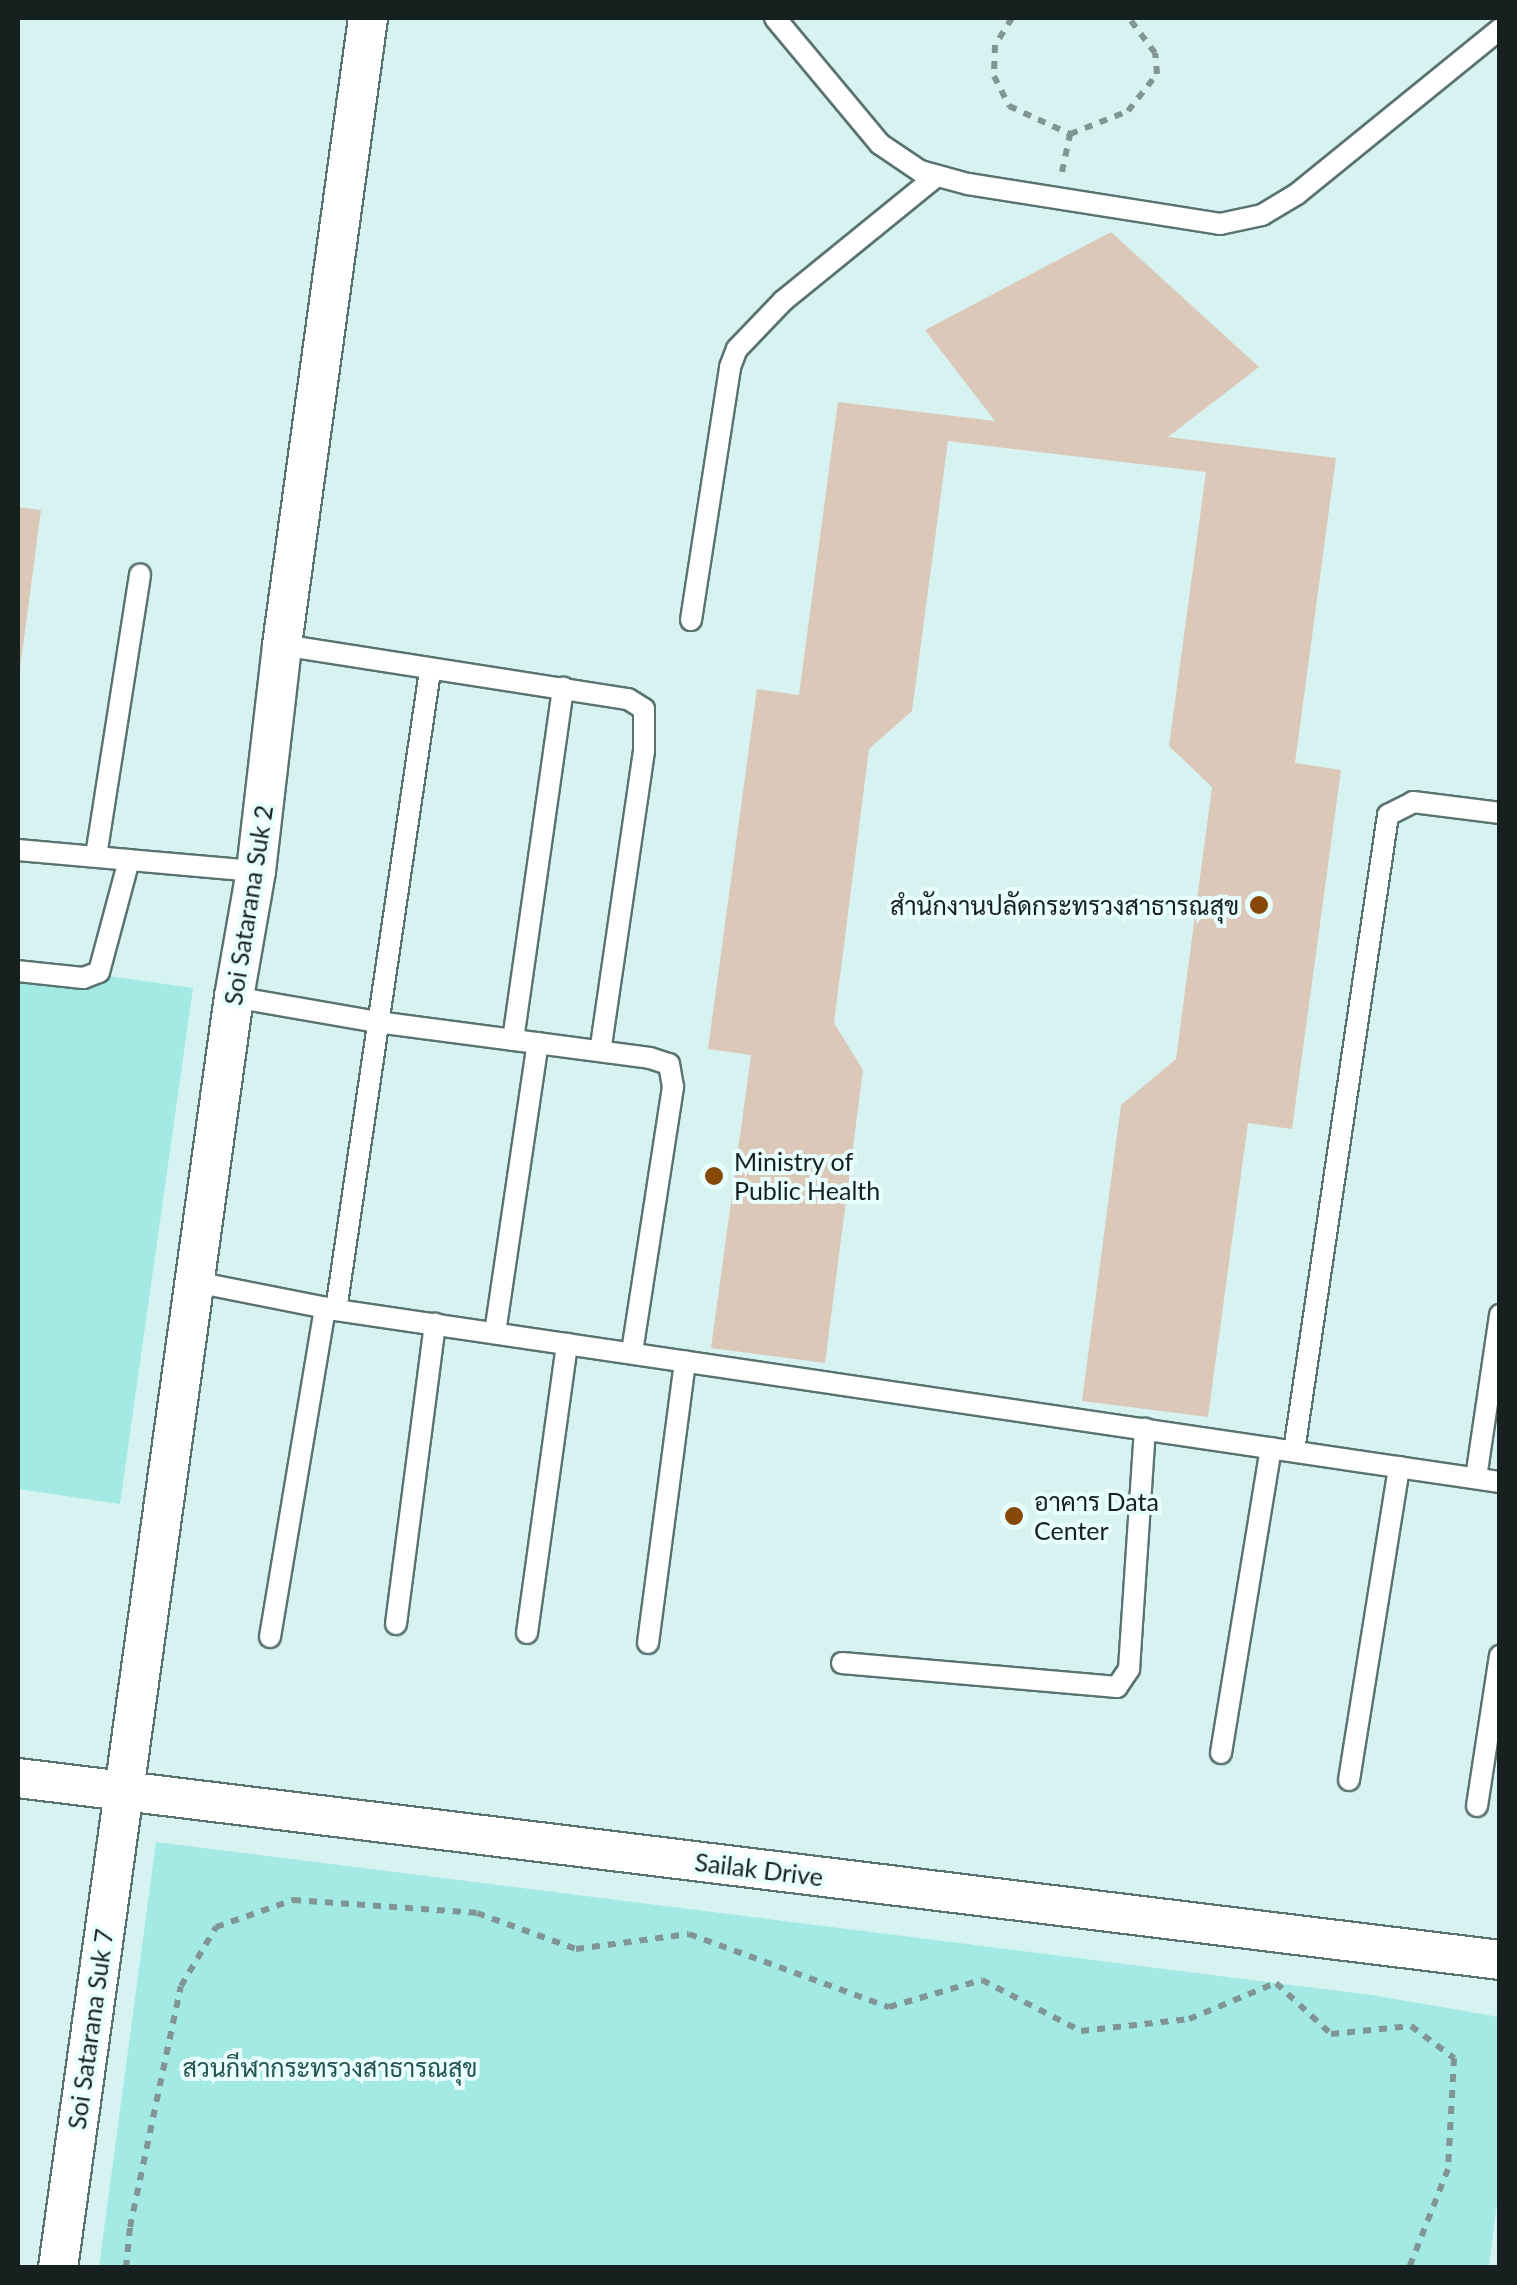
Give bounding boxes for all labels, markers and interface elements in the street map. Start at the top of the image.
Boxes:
street label: Soi Satarana Suk 2 [217,803,279,1007]
place label: สำนักงานปลัดกระทรวงสาธารณสุข [890,890,1239,920]
marker: สำนักงานปลัดกระทรวงสาธารณสุข [1248,894,1270,916]
place label: Ministry of Public Health [734,1147,880,1206]
marker: Ministry of Public Health [703,1165,725,1187]
place label: อาคาร Data Center [1034,1487,1159,1546]
marker: อาคาร Data Center [1003,1505,1025,1527]
street label: Sailak Drive [693,1846,825,1892]
street label: Soi Satarana Suk 7 [61,1927,119,2131]
park label: สวนกีฬากระทรวงสาธารณสุข [183,2052,477,2082]

